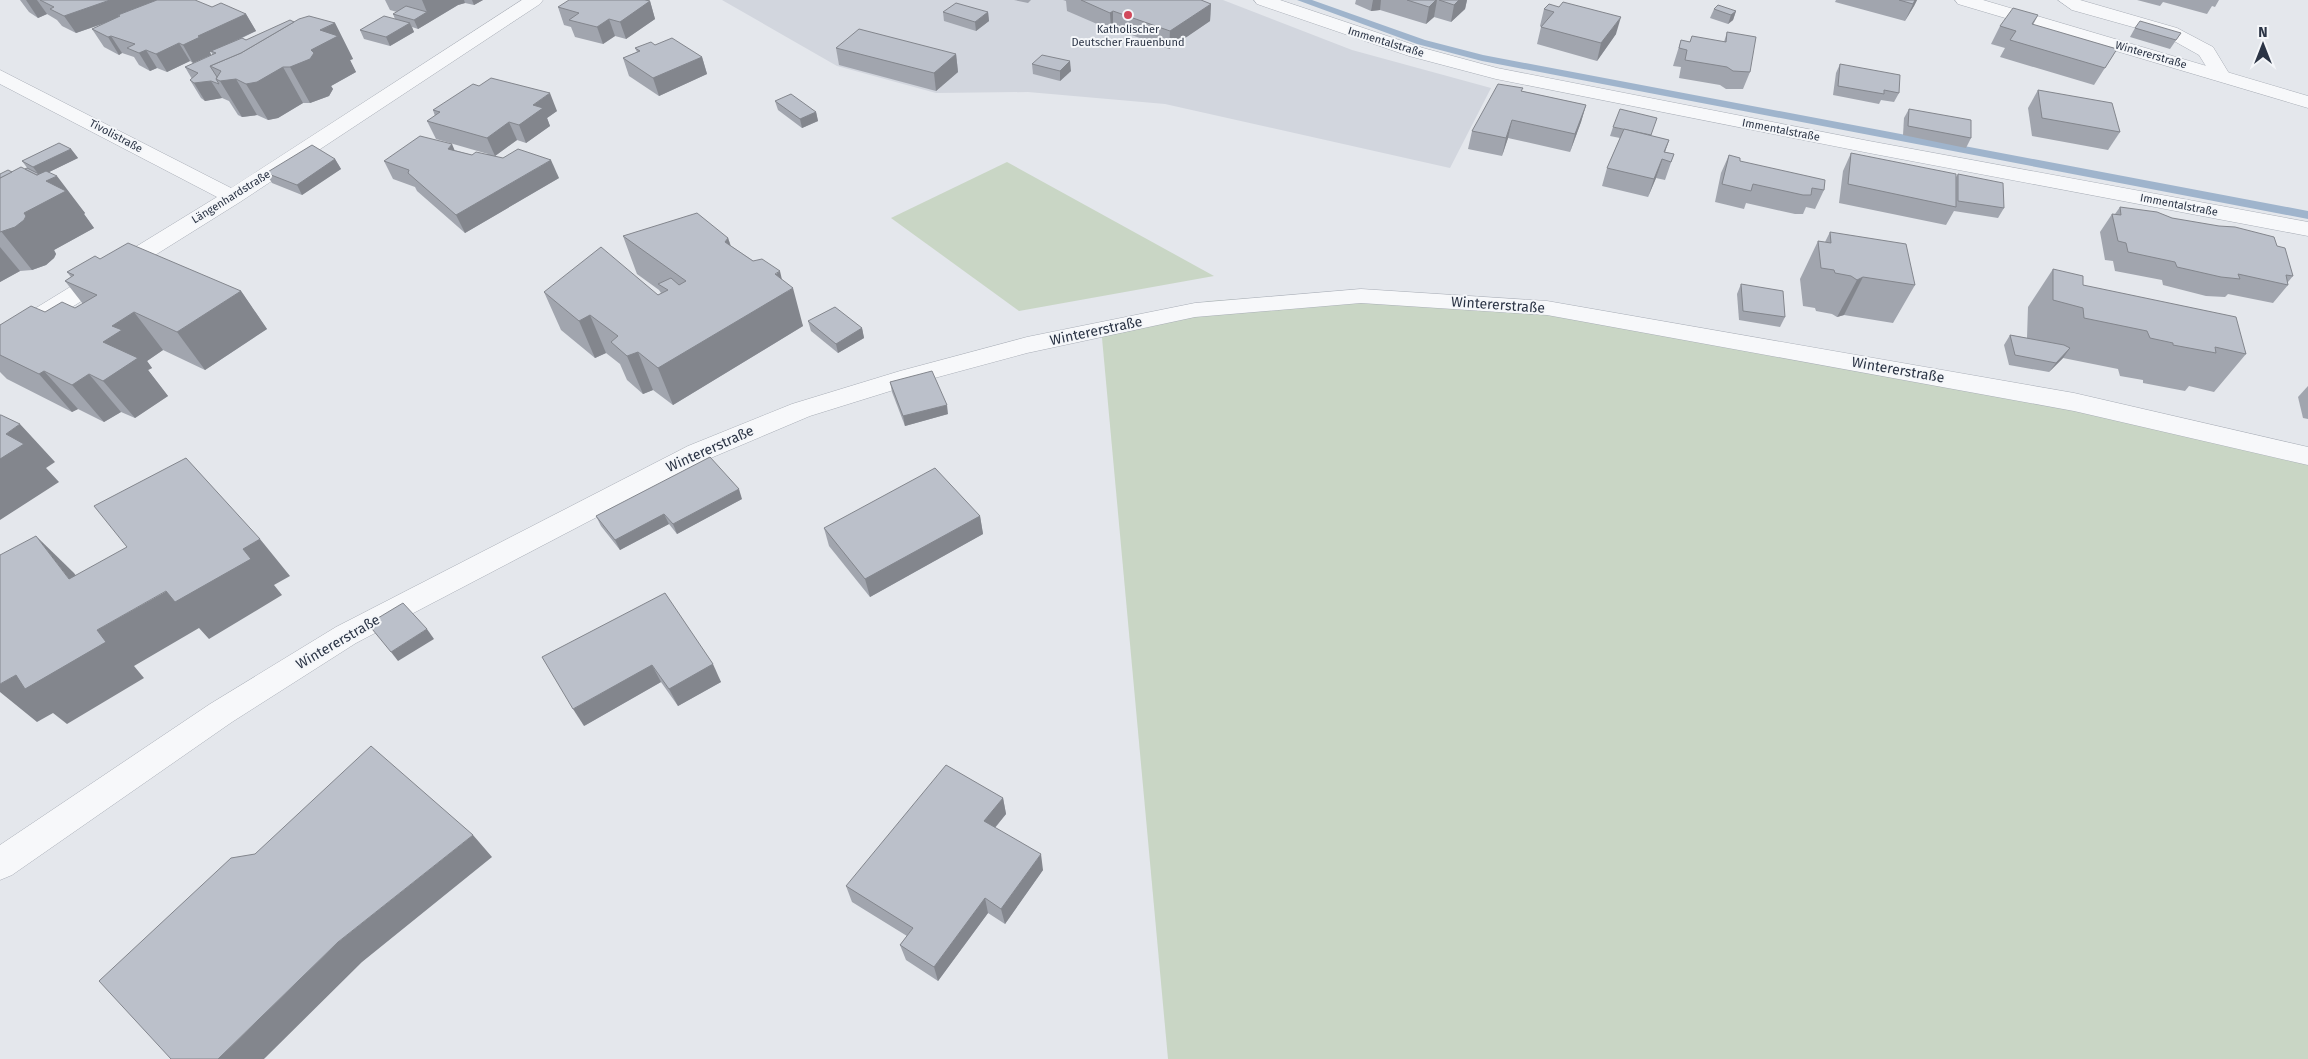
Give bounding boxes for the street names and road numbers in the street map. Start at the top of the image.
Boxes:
street label: Immentalstraße [1346,24,1426,60]
street label: Wintererstraße [2114,39,2188,71]
street label: Immentalstraße [1741,116,1821,144]
street label: Tivolistraße [87,117,145,155]
street label: Längenhardstraße [189,168,273,226]
street label: Immentalstraße [2139,191,2219,219]
street label: Wintererstraße [1450,293,1546,317]
street label: Wintererstraße [1048,313,1144,349]
street label: Wintererstraße [1850,353,1946,387]
street label: Wintererstraße [664,422,756,476]
street label: Wintererstraße [293,611,383,673]

